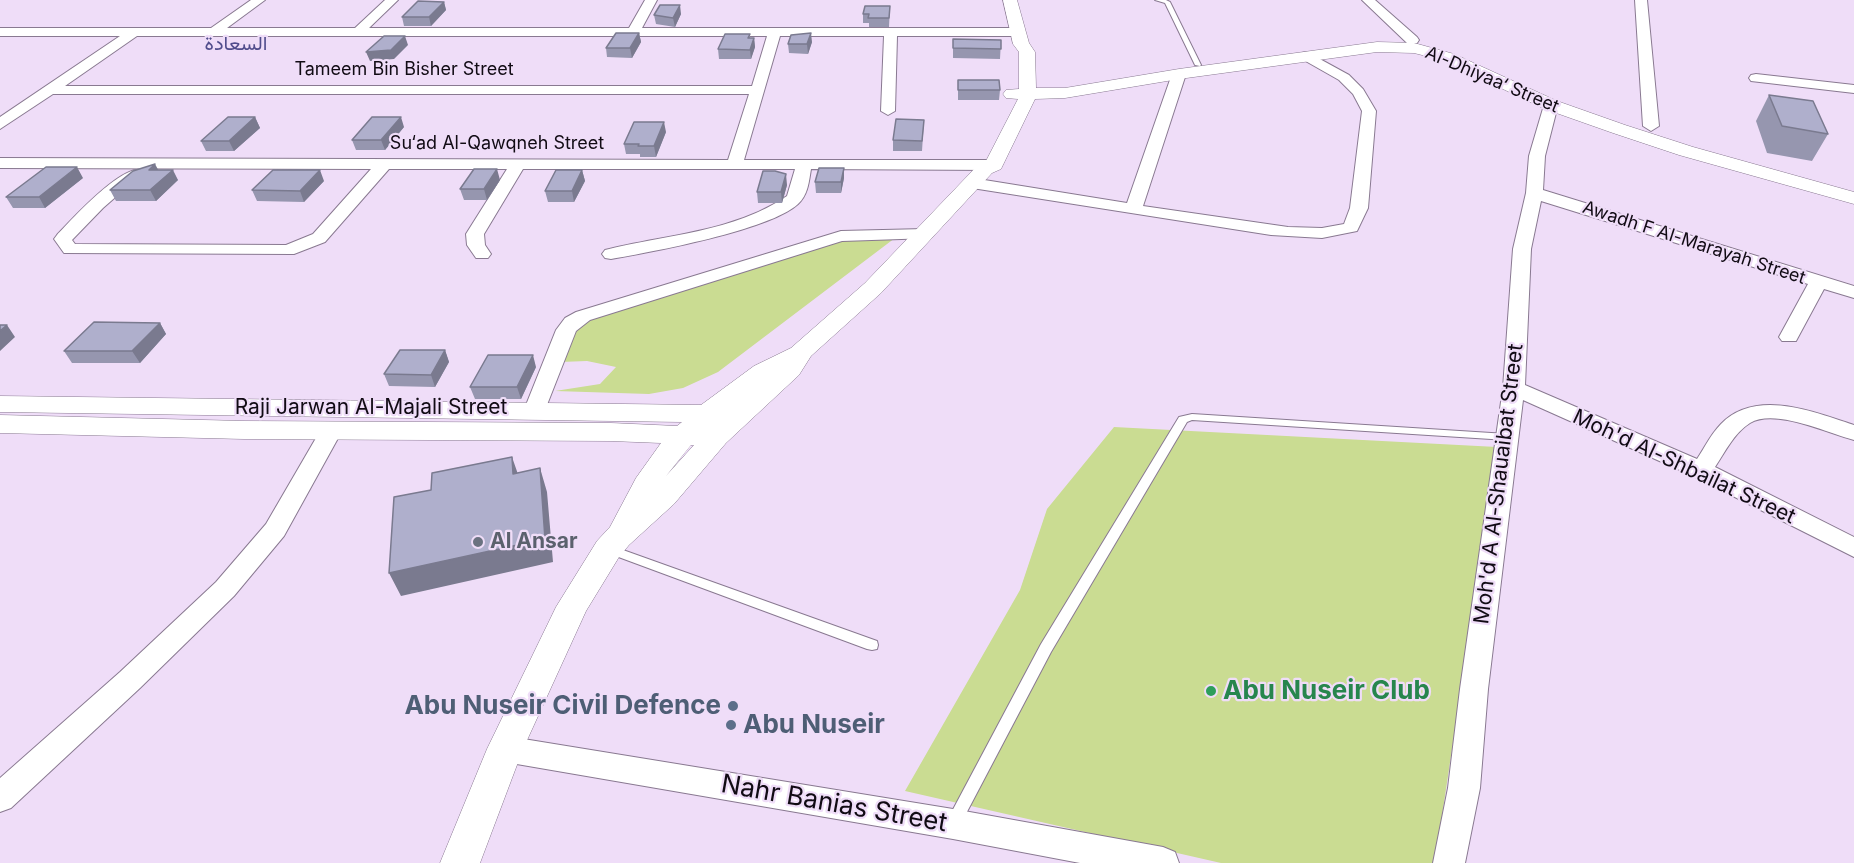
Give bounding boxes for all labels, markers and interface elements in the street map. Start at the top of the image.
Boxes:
district label: السعادة [205,32,267,56]
street label: Al-Dhiyaa‘ Street [1422,42,1562,118]
street label: Tameem Bin Bisher Street [294,59,514,81]
street label: Su‘ad Al-Qawqneh Street [390,133,604,155]
street label: Awadh F Al-Marayah Street [1580,197,1808,289]
street label: Moh'd A Al-Shauaibat Street [1469,342,1529,626]
street label: Raji Jarwan Al-Majali Street [235,395,507,421]
street label: Moh'd Al-Shbailat Street [1569,404,1799,530]
place label: Al Ansar [490,529,578,555]
marker: Al Ansar [471,535,485,549]
place label: Abu Nuseir Club [1223,675,1430,707]
marker: Abu Nuseir Club [1204,684,1218,698]
place label: Abu Nuseir Civil Defence [404,690,721,722]
marker: Abu Nuseir Civil Defence [726,699,740,713]
place label: Abu Nuseir [743,709,885,741]
marker: Abu Nuseir [724,718,738,732]
street label: Nahr Banias Street [719,769,949,839]

